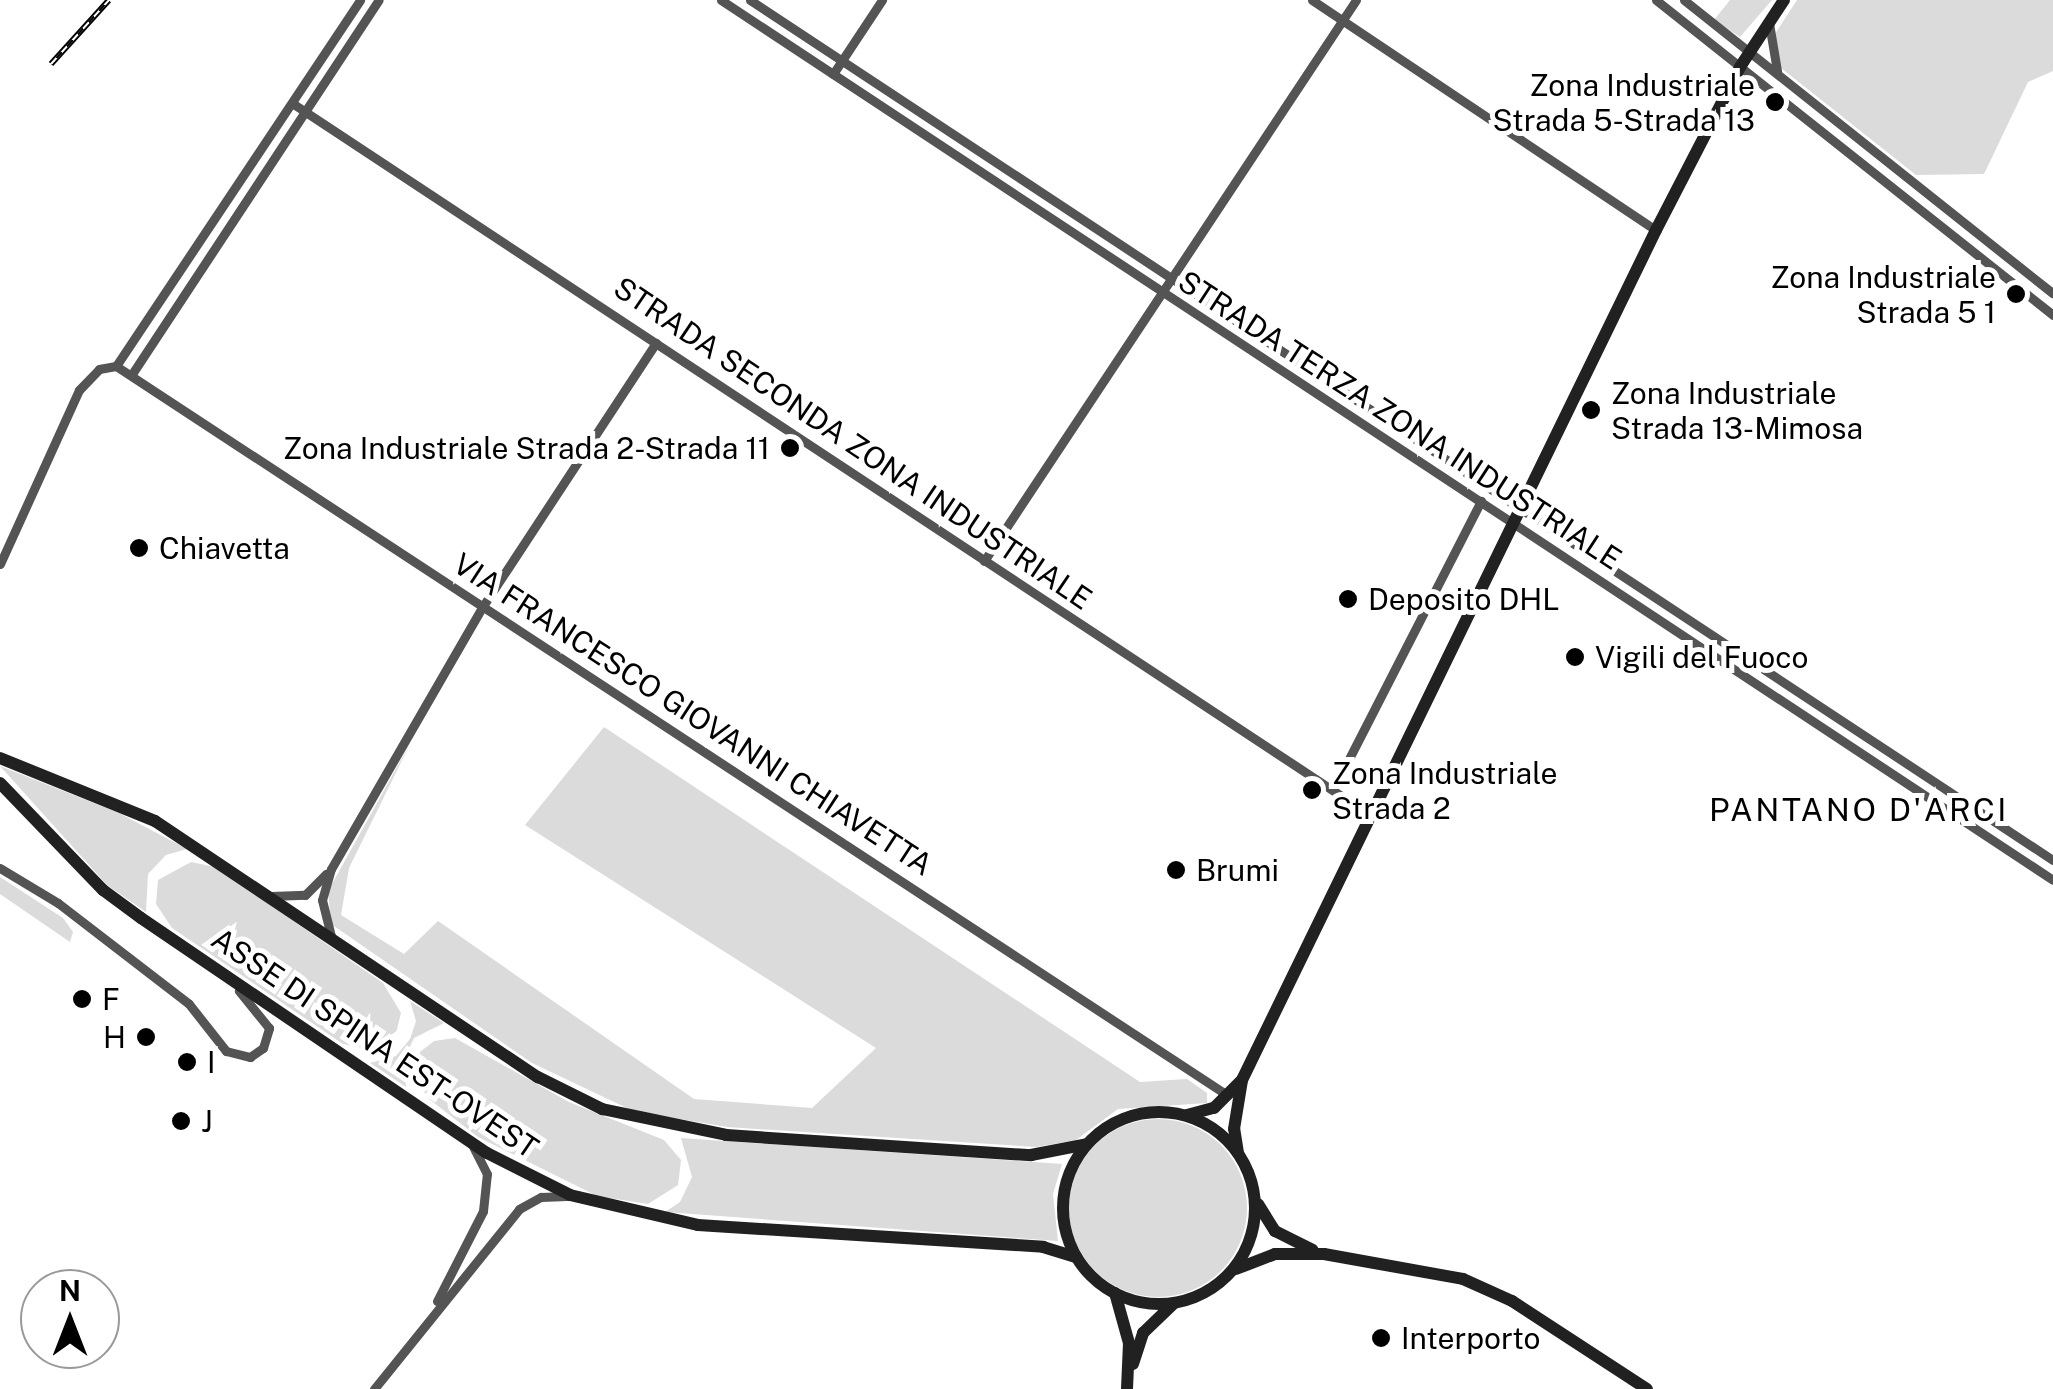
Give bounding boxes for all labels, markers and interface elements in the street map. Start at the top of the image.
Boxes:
place label: Zona Industriale Strada 5-Strada 13 [1493,67,1755,138]
marker: Zona Industriale Strada 5-Strada 13 [1764,91,1786,113]
place label: Zona Industriale Strada 5 1 [1771,259,1996,330]
street label: STRADA TERZA ZONA INDUSTRIALE [1172,263,1628,577]
street label: STRADA SECONDA ZONA INDUSTRIALE [607,269,1099,617]
marker: Zona Industriale Strada 5 1 [2005,283,2027,305]
place label: Zona Industriale Strada 13-Mimosa [1611,375,1863,446]
marker: Zona Industriale Strada 13-Mimosa [1580,399,1602,421]
place label: Zona Industriale Strada 2-Strada 11 [283,430,770,466]
marker: Zona Industriale Strada 2-Strada 11 [779,437,801,459]
place label: Chiavetta [159,530,290,566]
marker: Chiavetta [128,537,150,559]
street label: VIA FRANCESCO GIOVANNI CHIAVETTA [447,545,939,883]
place label: Deposito DHL [1368,581,1560,617]
marker: Deposito DHL [1337,588,1359,610]
place label: Vigili del Fuoco [1595,639,1809,675]
marker: Vigili del Fuoco [1564,646,1586,668]
place label: Zona Industriale Strada 2 [1332,755,1557,826]
marker: Zona Industriale Strada 2 [1301,779,1323,801]
district label: PANTANO D'ARCI [1709,791,2009,829]
place label: Brumi [1196,852,1279,888]
marker: Brumi [1165,859,1187,881]
street label: ASSE DI SPINA EST-OVEST [205,920,545,1166]
place label: F [102,981,120,1017]
marker: F [71,988,93,1010]
place label: H [103,1019,126,1055]
marker: H [135,1026,157,1048]
place label: I [207,1044,215,1080]
marker: I [176,1051,198,1073]
place label: J [201,1103,213,1139]
marker: J [170,1110,192,1132]
north arrow [20,1269,120,1369]
text: N [59,1274,81,1307]
place label: Interporto [1401,1320,1540,1356]
marker: Interporto [1370,1327,1392,1349]

